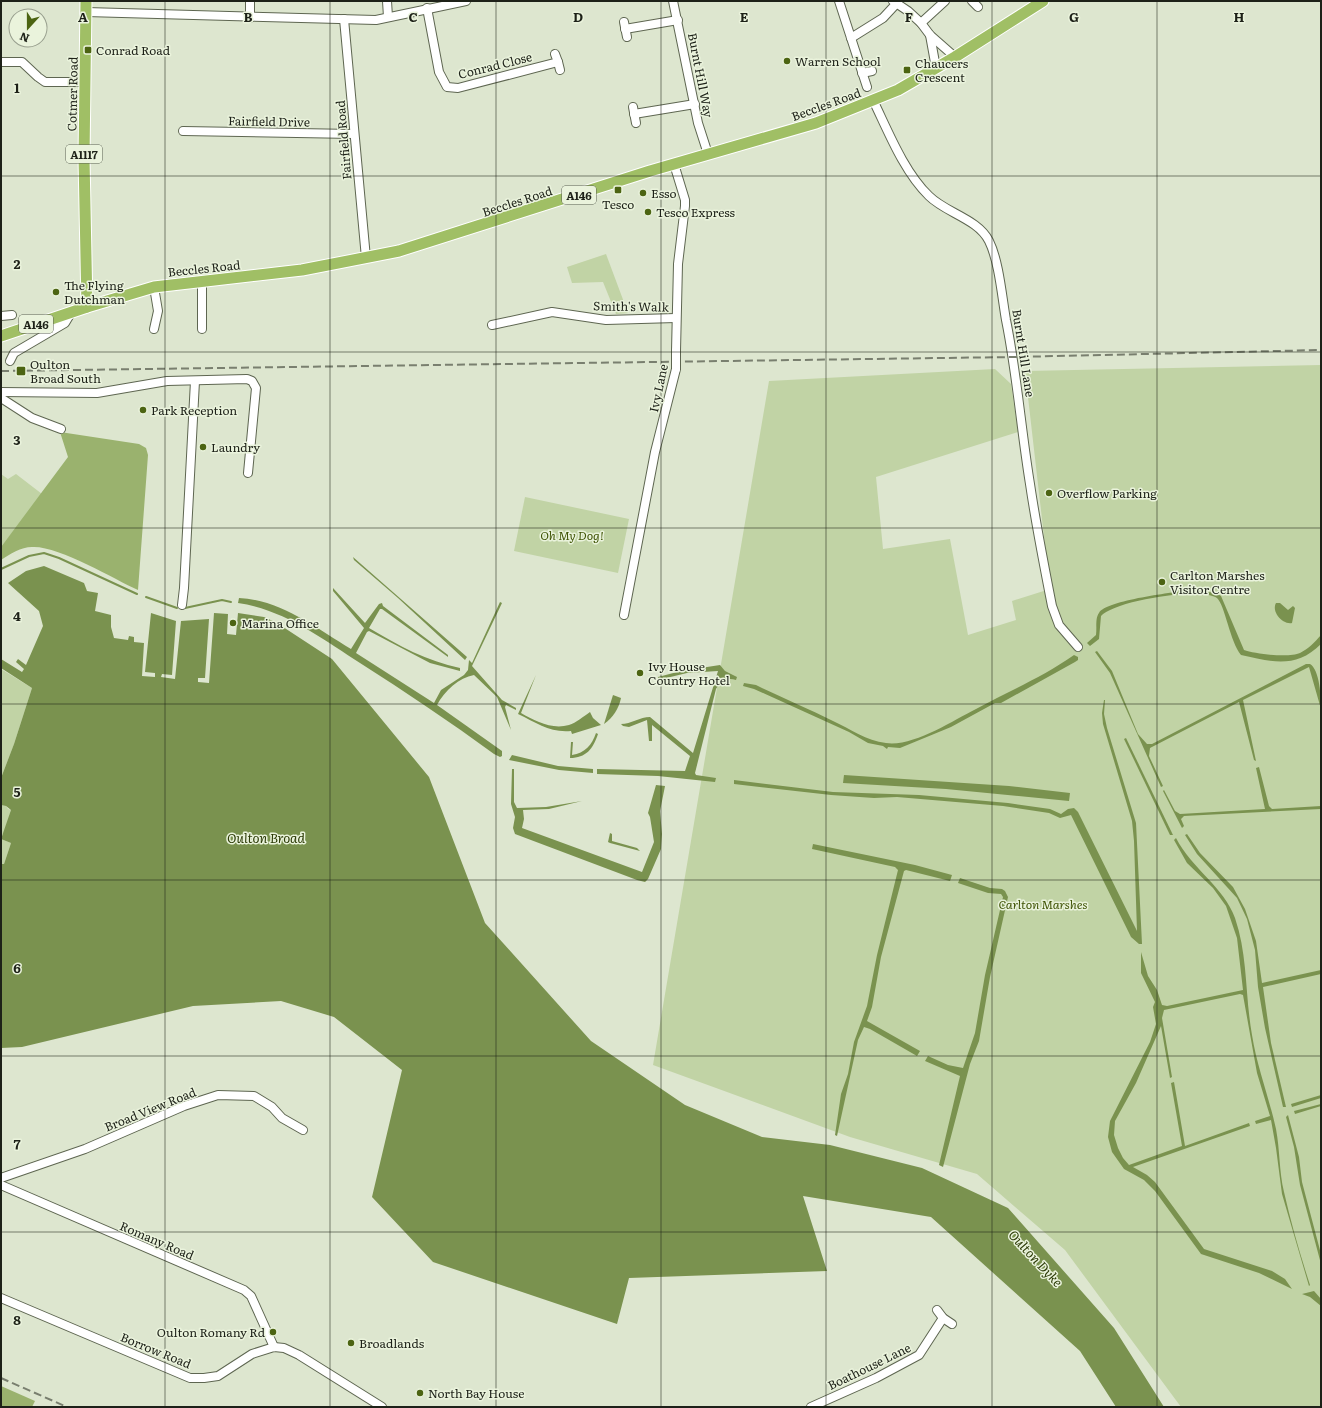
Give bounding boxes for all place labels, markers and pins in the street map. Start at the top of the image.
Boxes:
place label: Conrad Road [96,41,171,59]
marker: Conrad Road [83,45,93,55]
place label: Warren School [795,52,881,70]
place label: Chaucers Crescent [915,54,969,86]
marker: Warren School [782,56,792,66]
marker: Chaucers Crescent [902,65,912,75]
place label: Esso [651,184,677,202]
marker: Tesco [613,185,623,195]
marker: Esso [638,188,648,198]
place label: Tesco [602,195,634,213]
place label: Tesco Express [656,203,736,221]
marker: Tesco Express [643,207,653,217]
place label: The Flying Dutchman [64,276,125,308]
marker: The Flying Dutchman [51,287,61,297]
place label: Oulton Broad South [30,355,101,387]
marker: Oulton Broad South [15,365,27,377]
place label: Park Reception [151,401,237,419]
marker: Park Reception [138,405,148,415]
place label: Laundry [211,438,260,456]
marker: Laundry [198,442,208,452]
place label: Overflow Parking [1057,484,1157,502]
marker: Overflow Parking [1044,488,1054,498]
place label: Carlton Marshes Visitor Centre [1170,566,1265,598]
marker: Carlton Marshes Visitor Centre [1157,577,1167,587]
place label: Marina Office [241,614,319,632]
marker: Marina Office [228,618,238,628]
place label: Ivy House Country Hotel [648,657,730,689]
marker: Ivy House Country Hotel [635,668,645,678]
place label: Oulton Romany Rd [157,1323,266,1341]
marker: Oulton Romany Rd [268,1327,278,1337]
place label: Broadlands [359,1334,425,1352]
marker: Broadlands [346,1338,356,1348]
place label: North Bay House [428,1384,524,1402]
marker: North Bay House [415,1388,425,1398]

